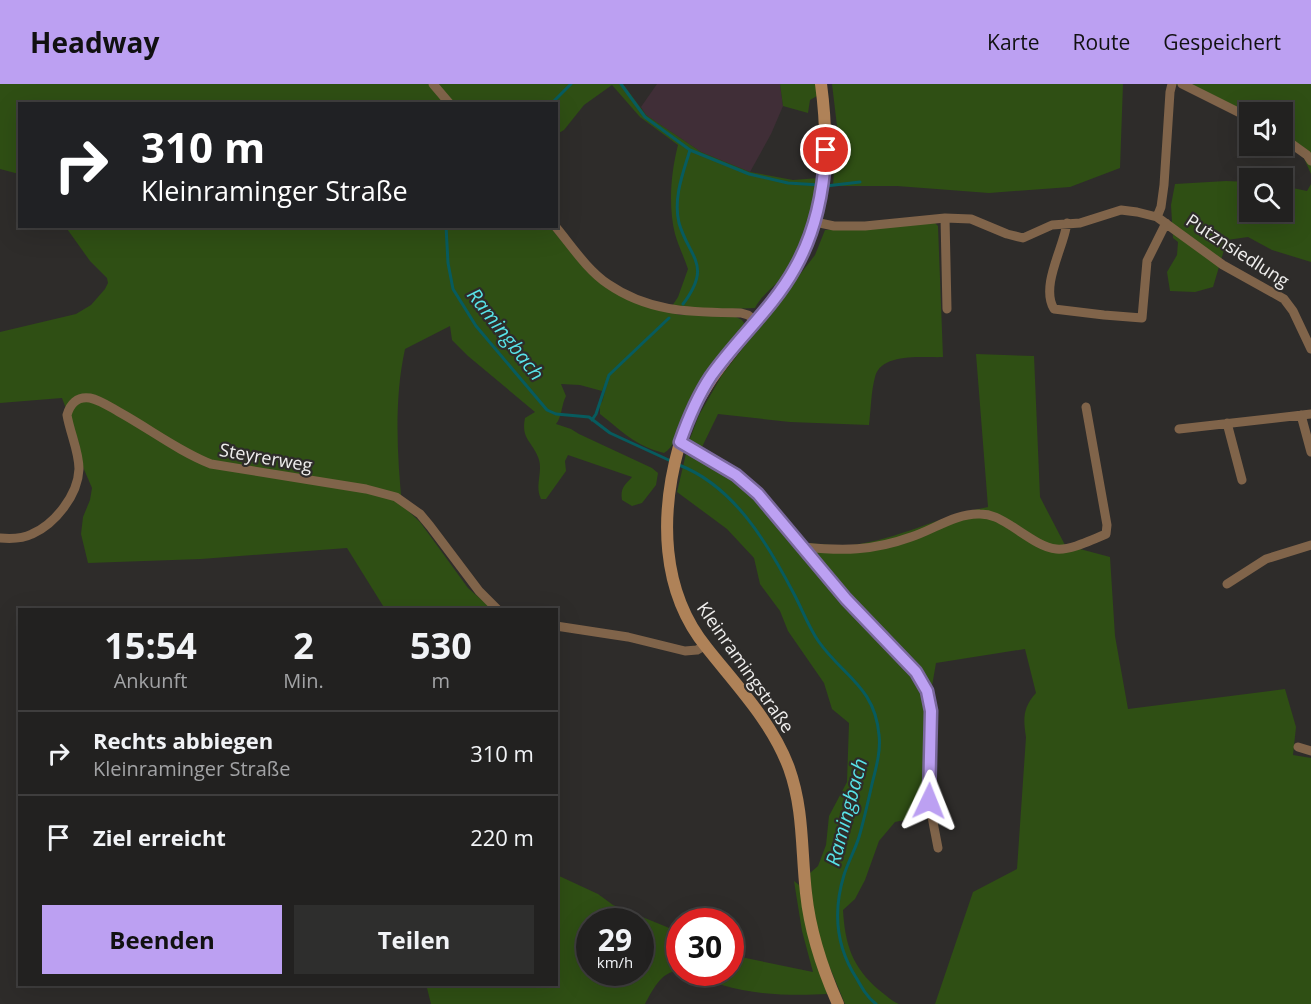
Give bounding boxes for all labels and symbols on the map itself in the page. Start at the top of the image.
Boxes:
pin [800,124,851,175]
street label: Putznsiedlung [1182,208,1294,292]
water label: Ramingbach [461,282,551,386]
street label: Steyrerweg [218,437,315,477]
street label: Kleinramingstraße [692,597,800,737]
water label: Ramingbach [819,755,873,869]
position arrow [897,769,961,833]
speed limit sign: 30 [666,908,744,986]

